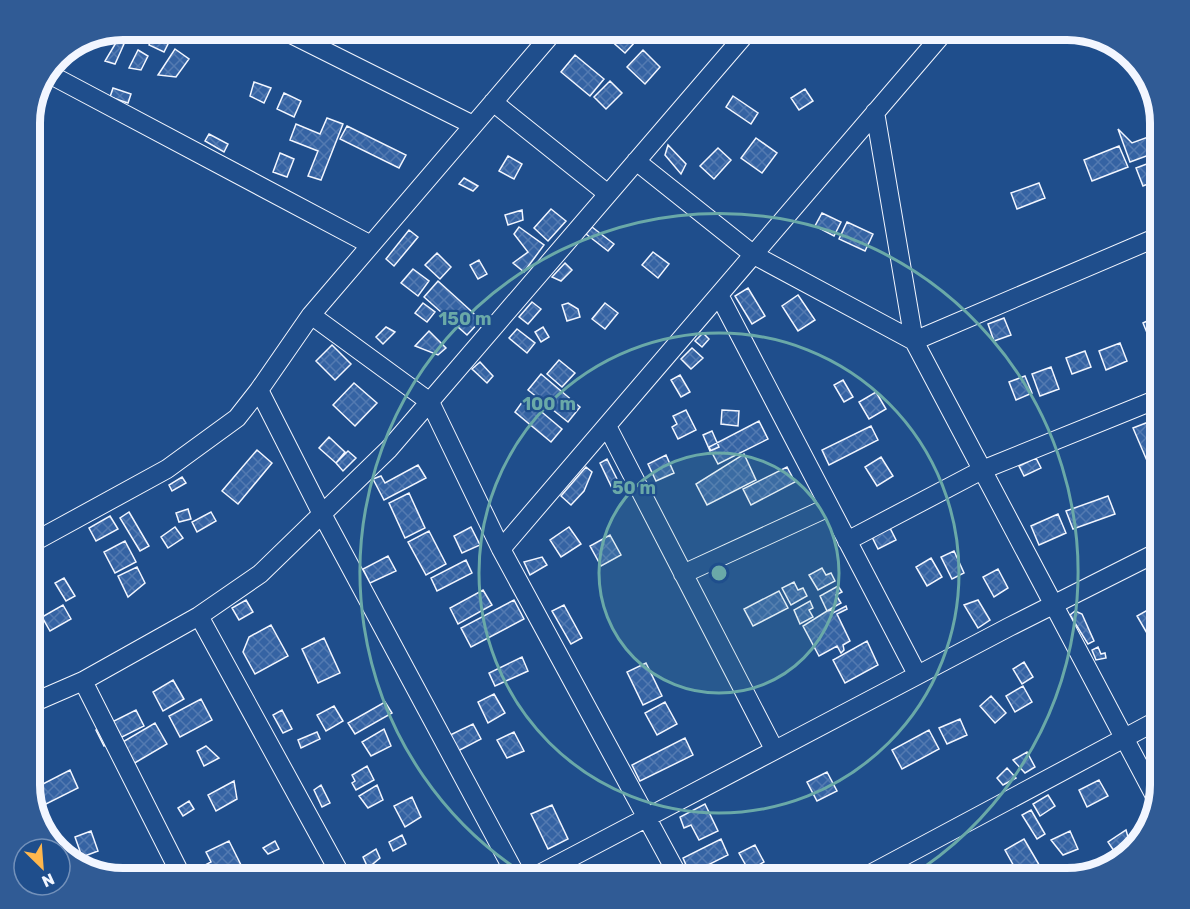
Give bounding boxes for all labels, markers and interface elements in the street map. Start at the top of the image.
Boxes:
text: 150 m [438,308,492,330]
text: 100 m [522,393,576,415]
text: 50 m [612,477,656,499]
centre of rings [709,563,729,583]
north arrow [12,837,72,897]
text: N [39,869,57,891]

